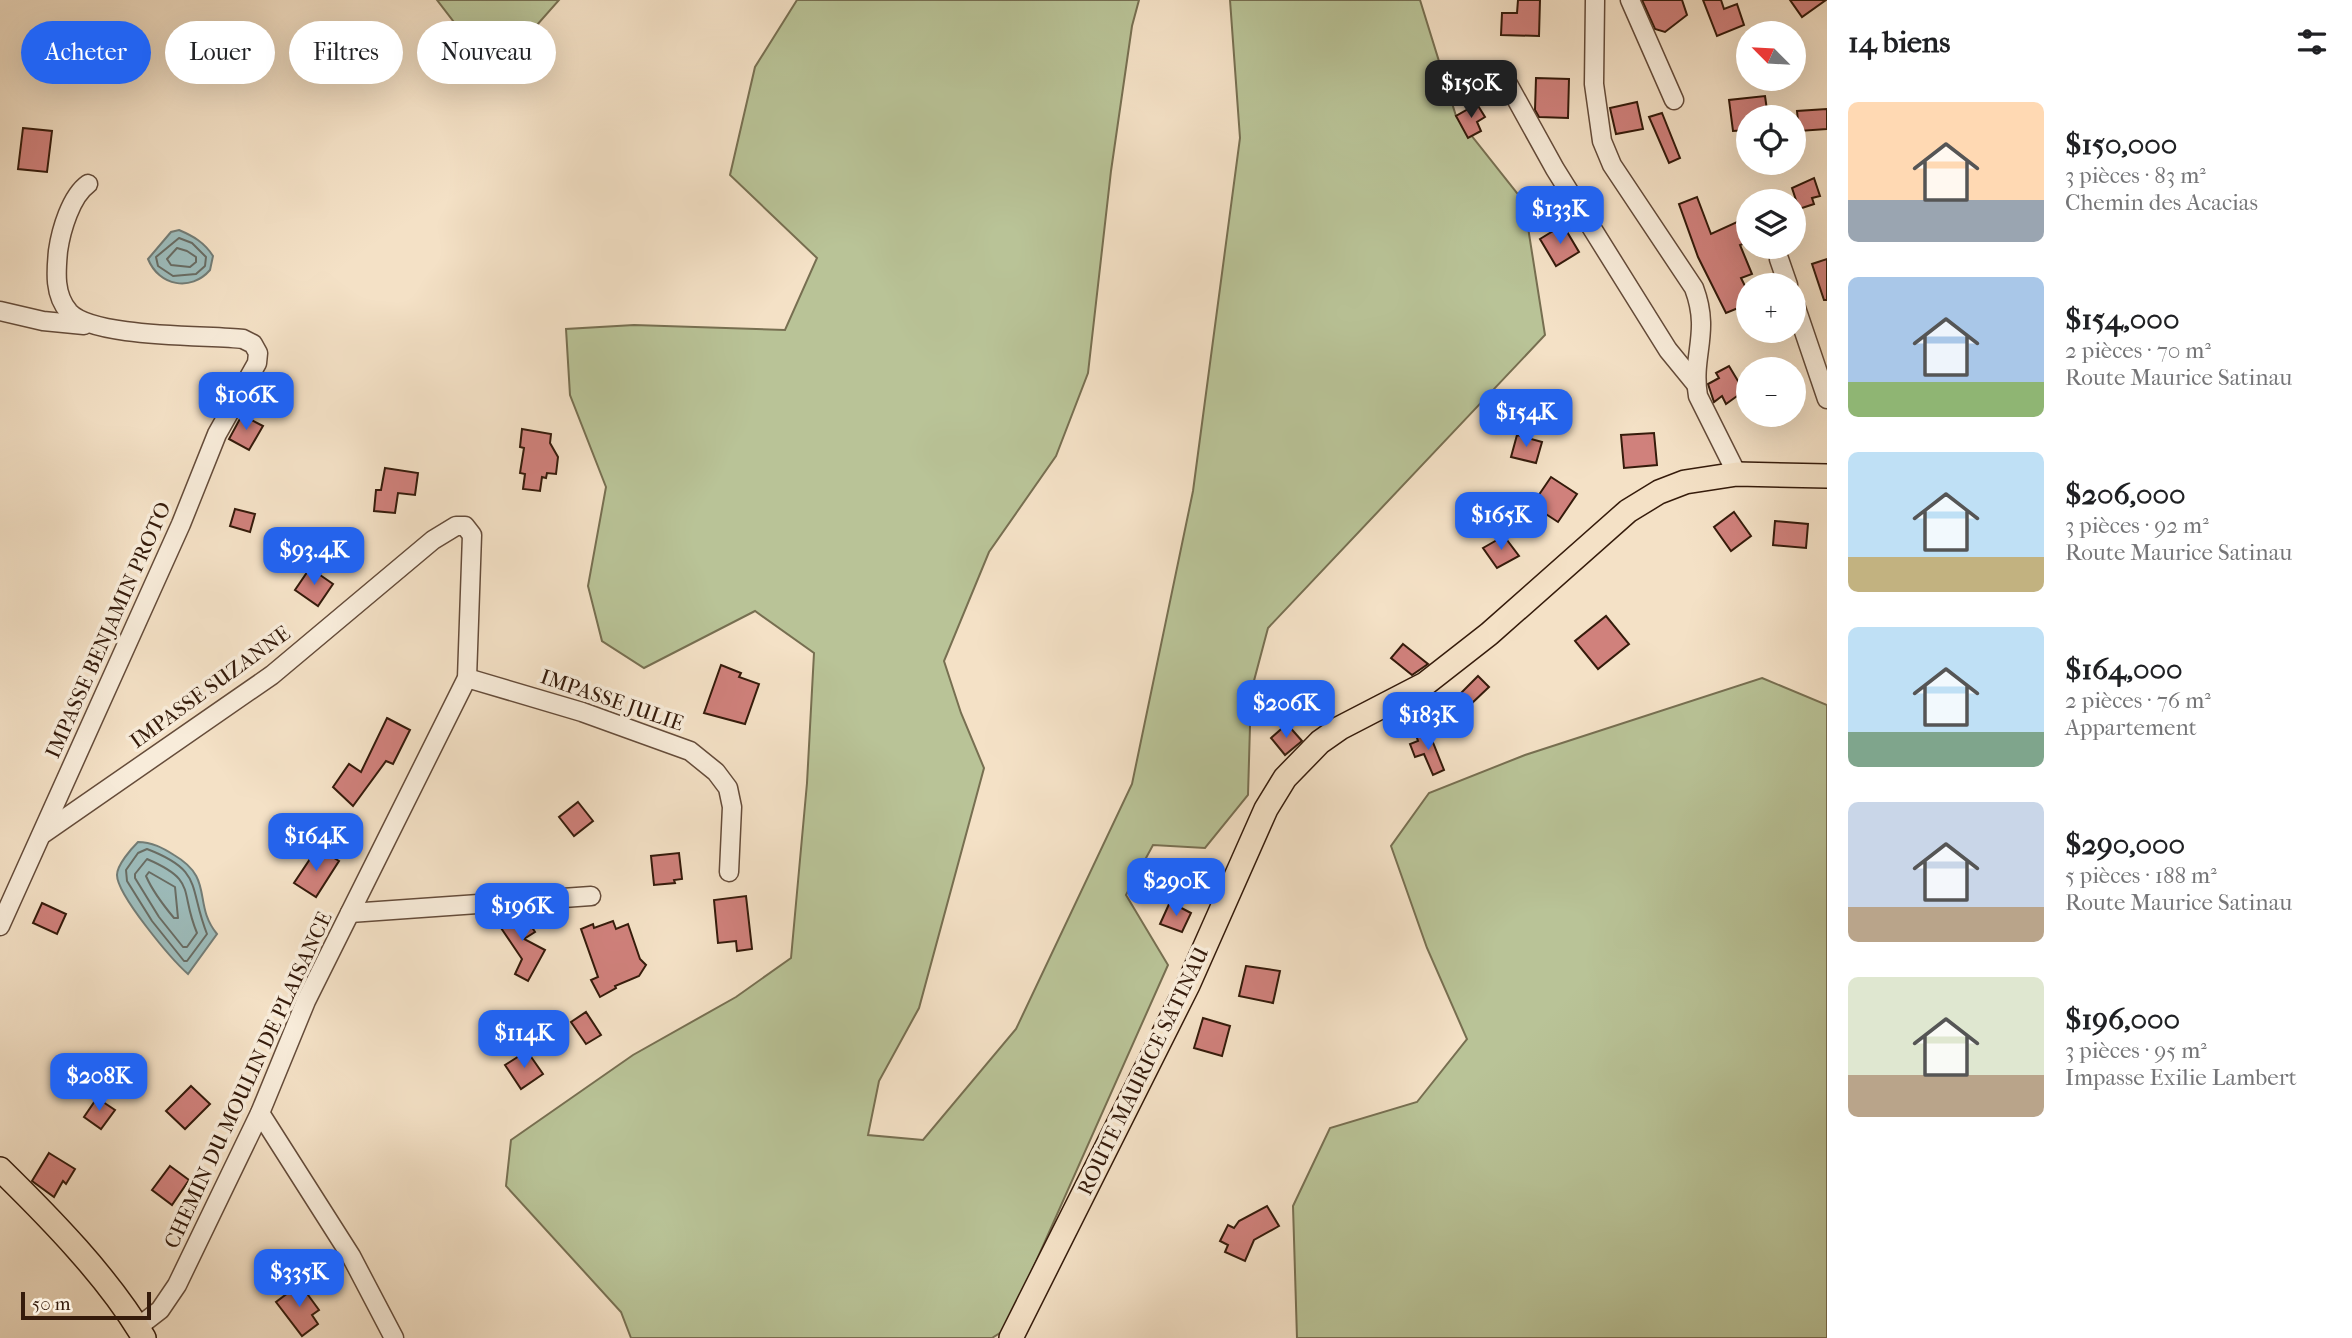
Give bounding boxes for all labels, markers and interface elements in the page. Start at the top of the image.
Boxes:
chip: Acheter [21,21,151,84]
chip: Louer [165,21,275,84]
chip: Filtres [289,21,403,84]
chip: Nouveau [417,21,556,84]
north arrow [1736,21,1806,91]
map controls [1736,21,1806,427]
icon: filters [2293,23,2331,61]
text: 14 biens [1848,25,1950,60]
pin: $150K [1422,60,1520,120]
text: $150K [1441,69,1501,96]
button: locate [1736,105,1806,175]
text: $150,000 [2065,127,2177,162]
icon: home [1904,130,1988,214]
text: 3 pièces · 83 m² [2065,162,2206,189]
pin: $133K [1511,187,1609,246]
button: layers [1736,189,1806,259]
text: Chemin des Acacias [2065,189,2258,216]
text: $133K [1532,195,1588,222]
button: + [1736,273,1806,343]
text: $154,000 [2065,302,2179,337]
icon: home [1904,305,1988,389]
text: 2 pièces · 70 m² [2065,337,2211,364]
button: − [1736,357,1806,427]
text: Route Maurice Satinau [2065,364,2292,391]
pin: $106K [197,372,295,432]
text: $106K [215,381,277,408]
pin: $154K [1477,390,1575,449]
text: $154K [1495,398,1557,425]
text: $206,000 [2065,477,2186,512]
icon: home [1904,480,1988,564]
pin: $165K [1452,492,1550,552]
street label: IMPASSE BENJAMIN PROTO [40,498,176,762]
text: $165K [1471,501,1531,528]
text: 3 pièces · 92 m² [2065,512,2209,539]
pin: $93.4K [257,528,371,587]
text: $93.4K [279,536,349,563]
text: Route Maurice Satinau [2065,539,2292,566]
street label: IMPASSE SUZANNE [125,621,295,753]
text: $164,000 [2065,652,2183,687]
icon: home [1904,655,1988,739]
street label: IMPASSE JULIE [537,664,687,736]
pin: $206K [1237,680,1335,740]
text: 2 pièces · 76 m² [2065,687,2211,714]
text: $206K [1253,689,1319,716]
pin: $183K [1379,692,1477,752]
text: $183K [1399,701,1457,728]
text: Appartement [2065,714,2197,741]
pin: $164K [267,814,365,873]
text: $164K [284,822,348,849]
text: $290,000 [2065,827,2185,862]
icon: home [1904,830,1988,914]
pin: $290K [1127,858,1225,918]
text: 5 pièces · 188 m² [2065,862,2217,889]
text: $290K [1143,867,1209,894]
pin: $196K [473,884,571,943]
text: Route Maurice Satinau [2065,889,2292,916]
text: $196K [491,892,553,919]
street label: CHEMIN DU MOULIN DE PLAISANCE [159,908,337,1252]
street label: ROUTE MAURICE SATINAU [1072,942,1214,1199]
text: $196,000 [2065,1002,2180,1037]
icon: home [1904,1005,1988,1089]
pin: $114K [475,1010,573,1070]
text: $114K [494,1019,554,1046]
text: 3 pièces · 95 m² [2065,1037,2207,1064]
pin: $208K [50,1054,148,1113]
text: $208K [66,1062,132,1089]
text: Impasse Exilie Lambert [2065,1064,2297,1091]
pin: $335K [250,1250,348,1309]
text: $335K [270,1258,328,1285]
scale bar [21,1289,150,1321]
text: 50 m [32,1293,71,1315]

